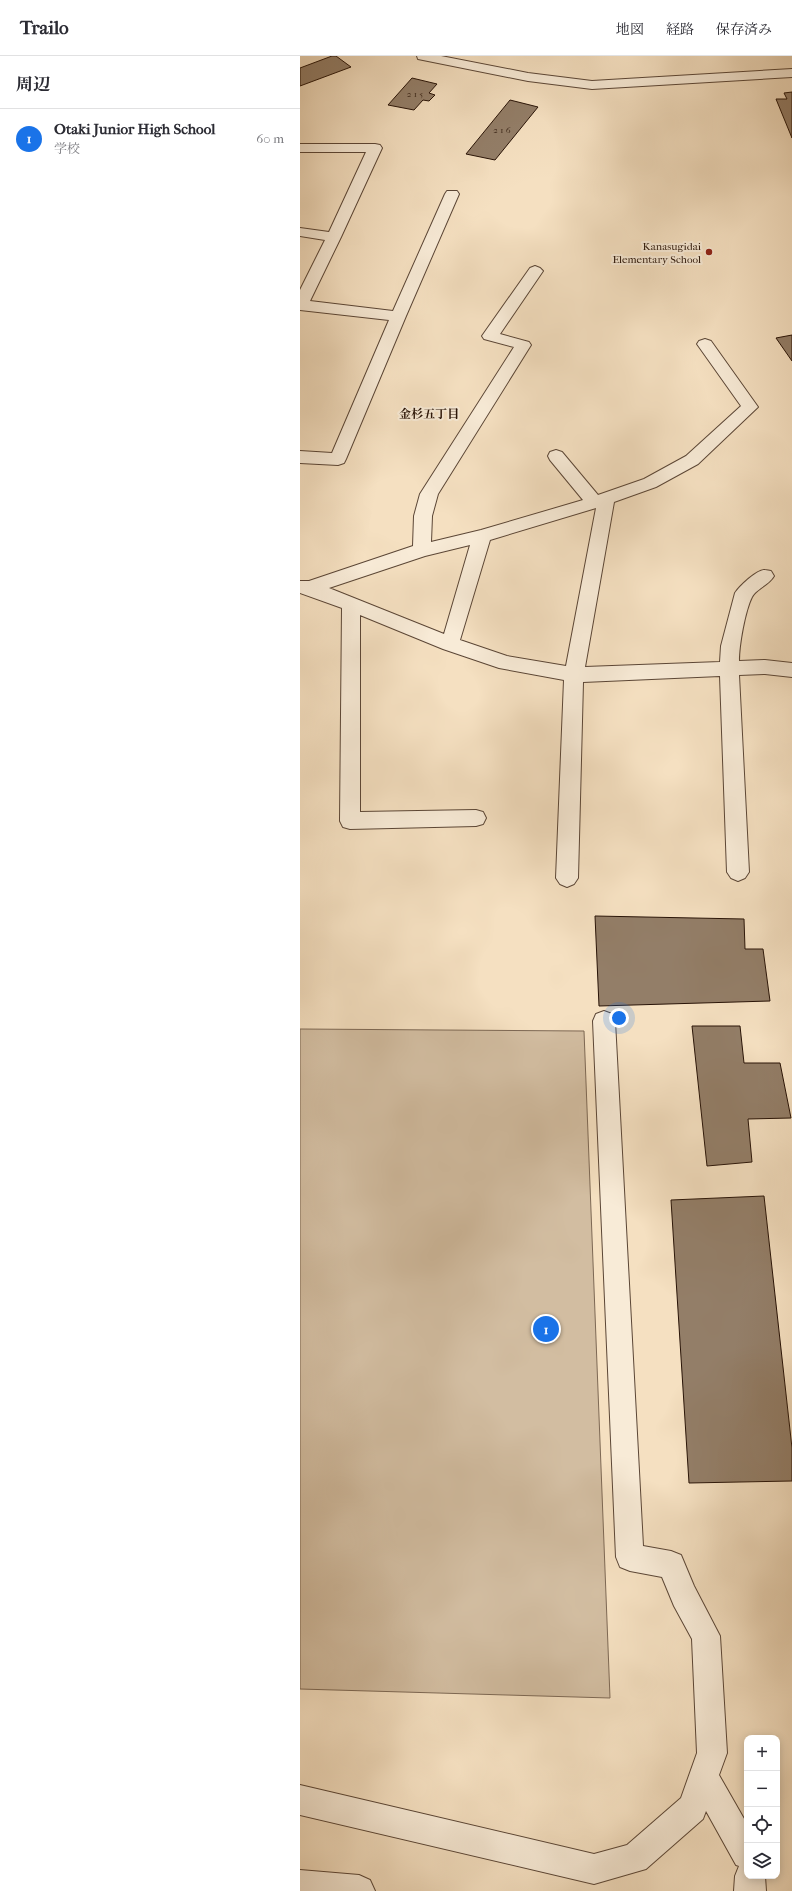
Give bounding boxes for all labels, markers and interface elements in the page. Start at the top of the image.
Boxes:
text: Trailo [20,17,69,39]
text: 地図 [616,21,644,38]
text: 経路 [666,21,694,38]
text: 保存済み [716,21,772,38]
text: 周辺 [16,74,50,94]
house number: 2-1-5 [407,89,423,99]
text: Otaki Junior High School [54,120,215,138]
house number: 2-1-6 [493,125,511,135]
text: 1 [27,131,31,146]
text: 60 m [256,131,284,146]
text: 学校 [54,141,80,156]
place label: Kanasugidai Elementary School [612,240,702,266]
marker: Kanasugidai Elementary School [704,247,714,257]
district label: 金杉五丁目 [399,407,459,421]
your location [609,1008,629,1028]
pin: 1 [533,1314,559,1344]
map controls [744,1735,780,1879]
button: + [744,1735,780,1771]
button: − [744,1771,780,1807]
button: locate [744,1807,780,1843]
button: layers [744,1843,780,1879]

